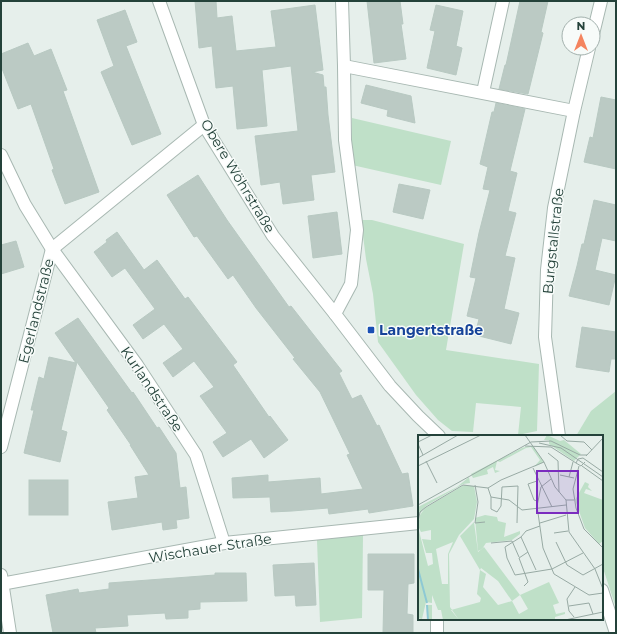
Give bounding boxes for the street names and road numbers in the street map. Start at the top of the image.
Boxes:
street label: Obere Wöhrstraße [197,116,279,236]
street label: Burgstallstraße [538,187,568,295]
street label: Egerlandstraße [14,257,58,365]
street label: Kurlandstraße [117,343,187,435]
street label: Wischauer Straße [147,529,273,567]

